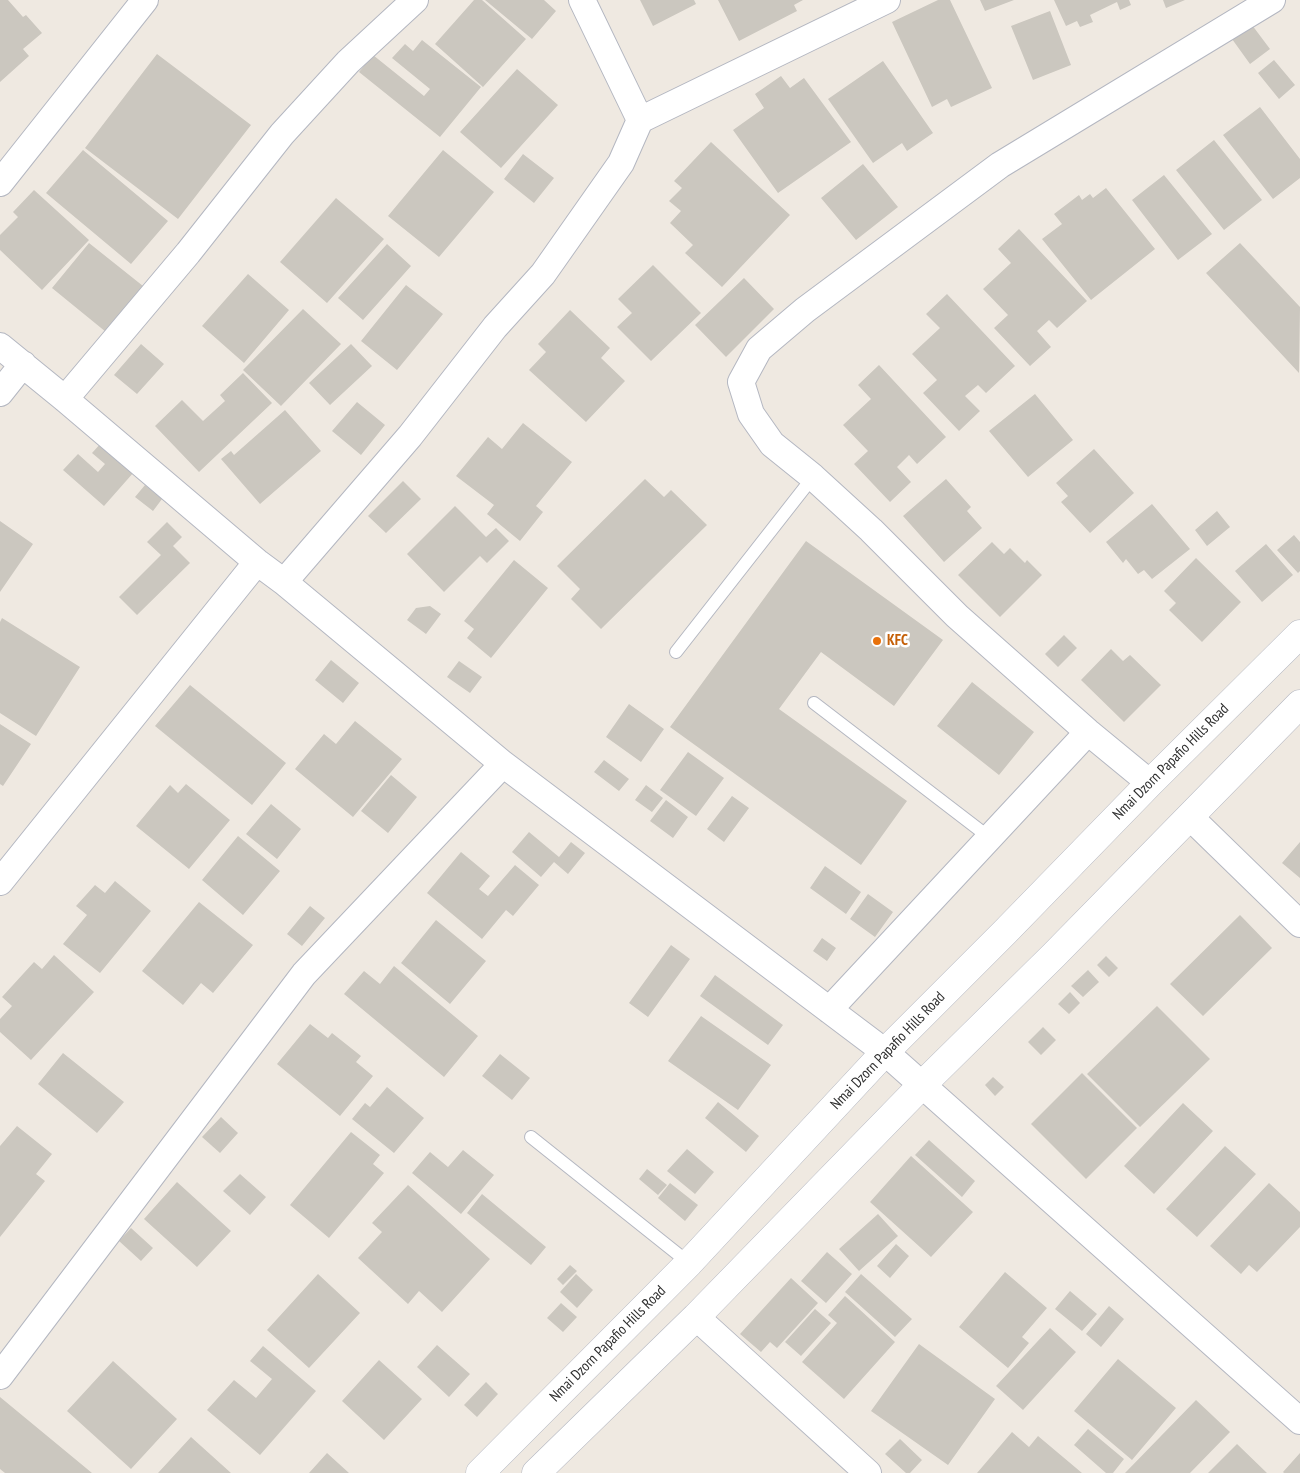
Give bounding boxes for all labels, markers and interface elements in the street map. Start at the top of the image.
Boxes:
place label: KFC [887,632,908,650]
marker: KFC [871,635,883,647]
street label: Nmai Dzorn Papafio Hills Road [1109,700,1233,824]
street label: Nmai Dzorn Papafio Hills Road [827,988,949,1114]
street label: Nmai Dzorn Papafio Hills Road [546,1282,670,1406]

